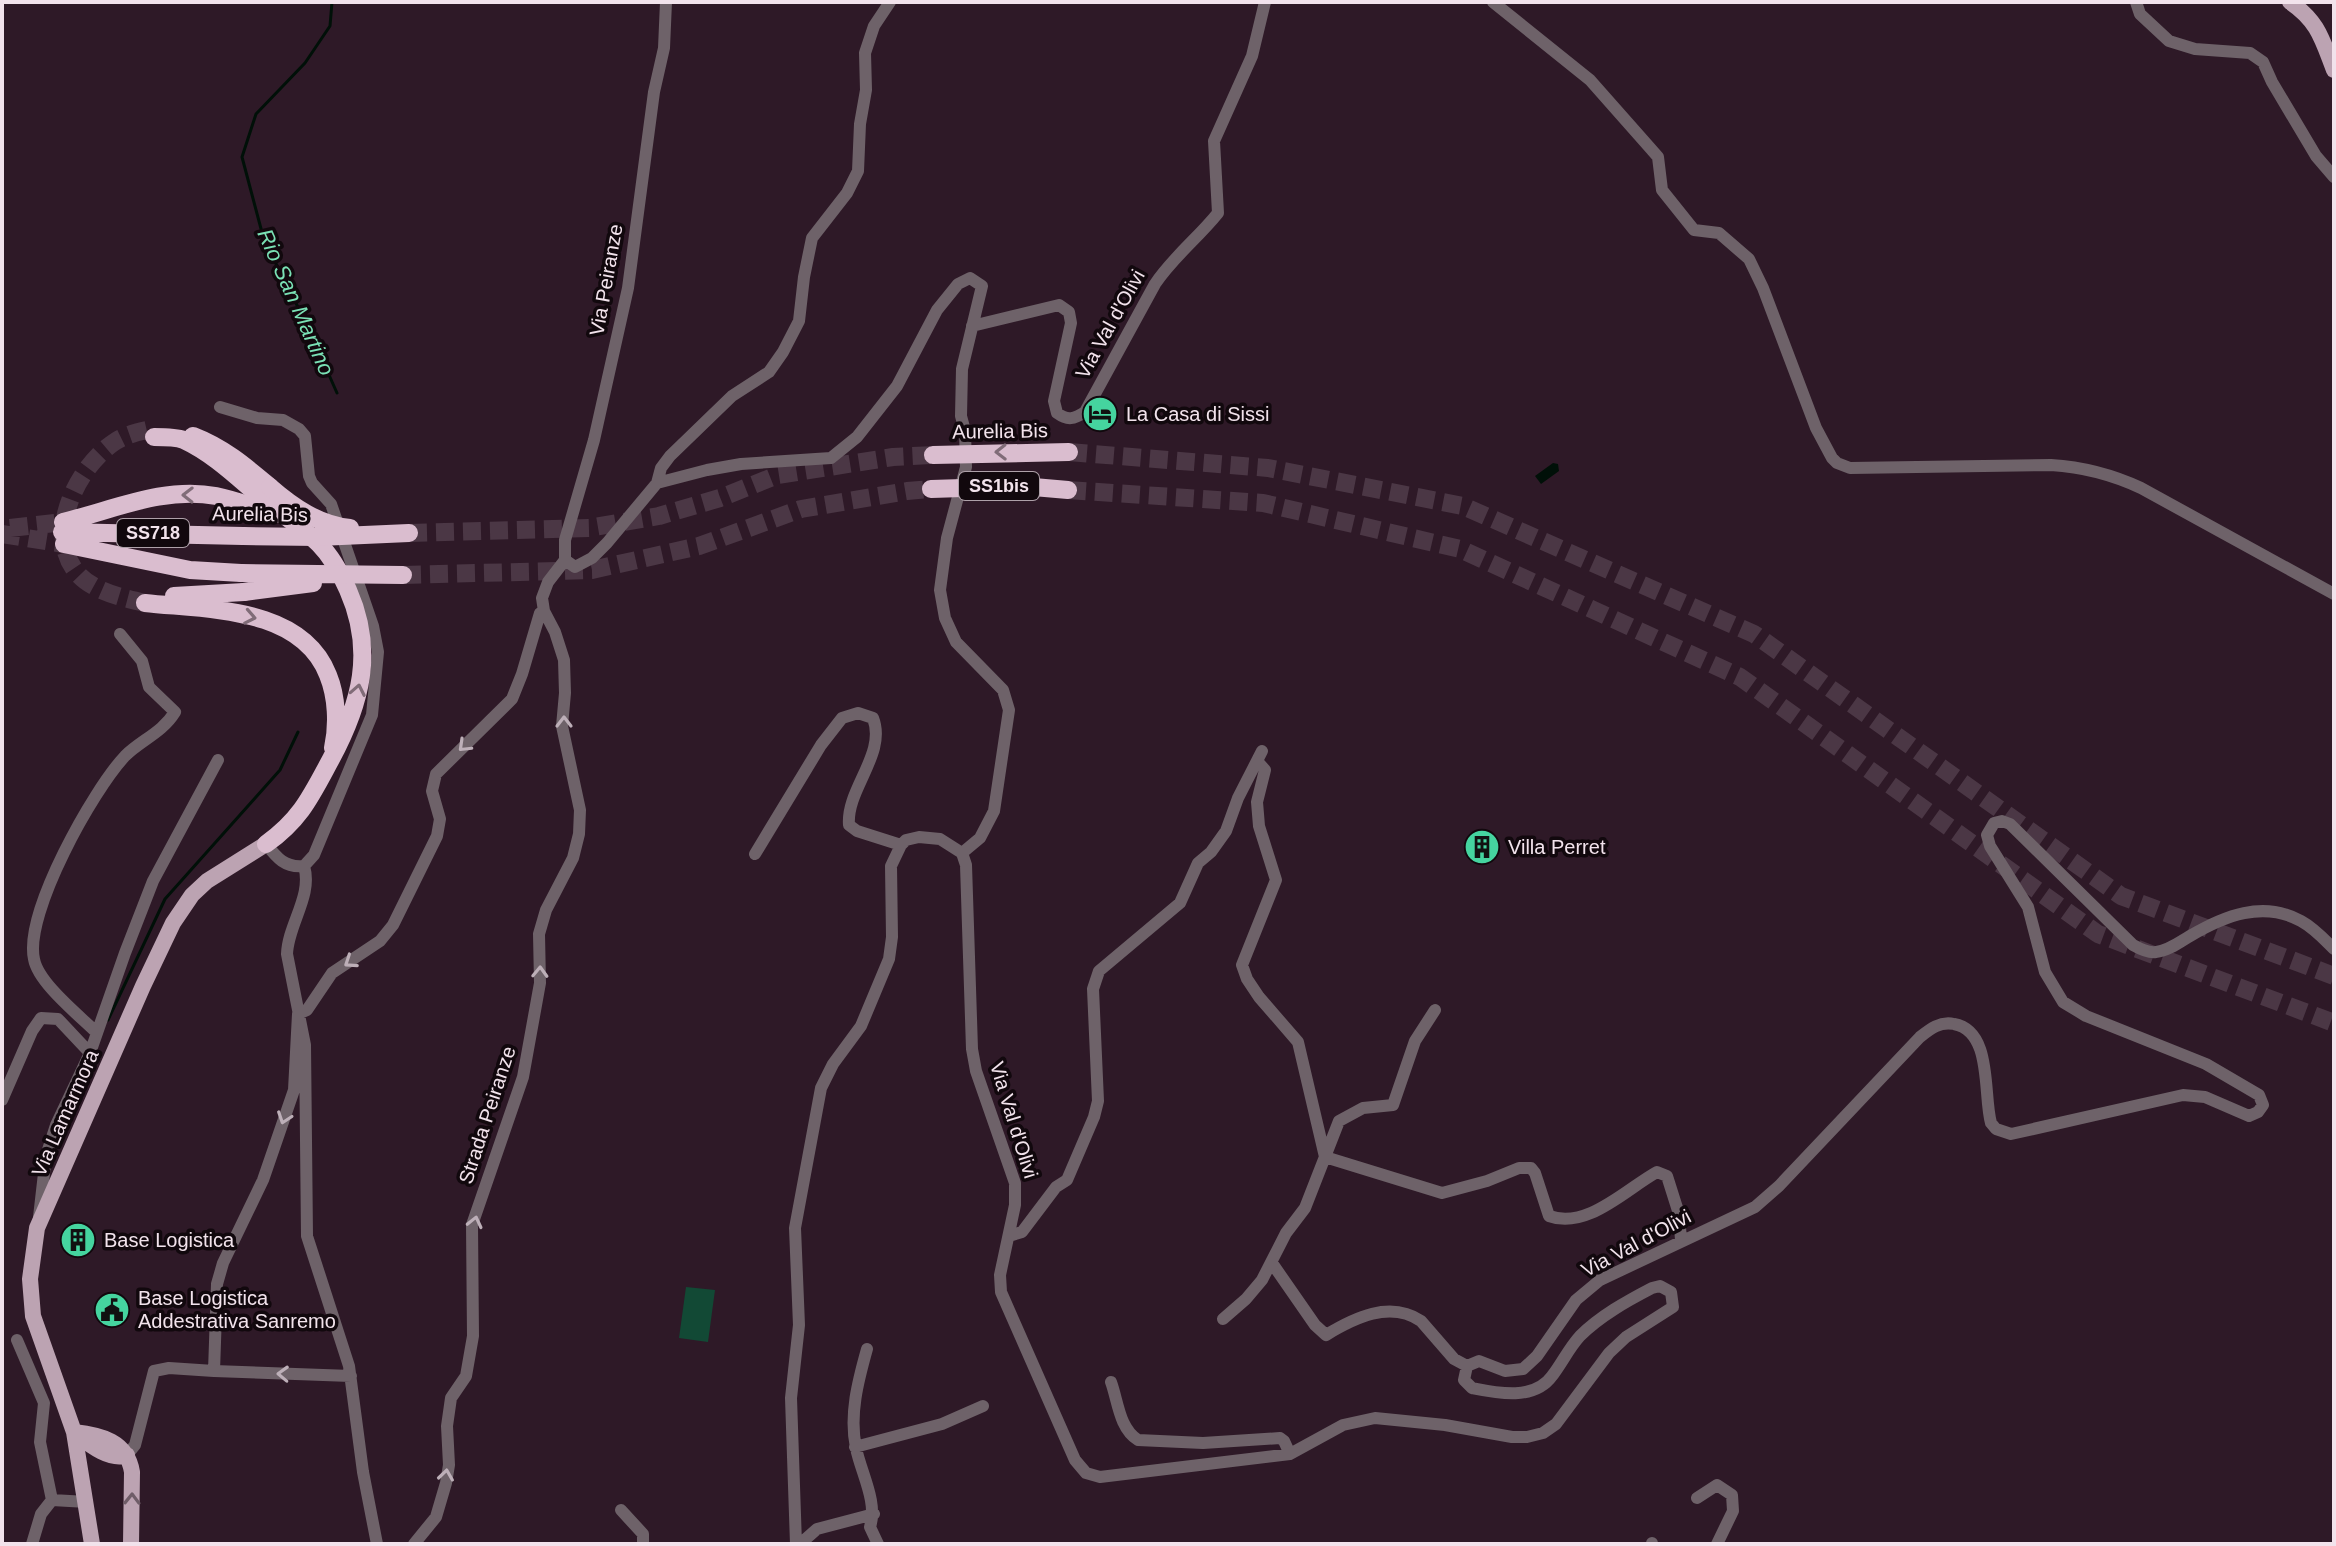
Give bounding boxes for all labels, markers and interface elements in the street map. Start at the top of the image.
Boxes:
street label: Via Peiranze [585,222,627,338]
water label: Rio San Martino [252,225,340,379]
street label: Via Val d'Olivi [1071,266,1149,382]
hotel icon: La Casa di Sissi [1081,395,1119,433]
place label: La Casa di Sissi [1126,403,1269,425]
street label: Aurelia Bis [952,419,1048,443]
one-way arrow [994,443,1007,461]
road number: SS1bis [959,472,1039,500]
one-way arrow [181,486,194,504]
street label: Aurelia Bis [212,502,308,526]
road number: SS718 [117,519,189,547]
one-way arrow [243,607,257,624]
one-way arrow [349,684,366,697]
one-way arrow [555,715,573,728]
one-way arrow [459,737,473,751]
building icon: Villa Perret [1463,828,1501,866]
place label: Villa Perret [1508,836,1606,858]
one-way arrow [344,952,358,967]
one-way arrow [532,965,549,977]
street label: Strada Peiranze [454,1043,520,1187]
street label: Via Lamarmora [27,1045,103,1180]
street label: Via Val d'Olivi [986,1059,1042,1181]
one-way arrow [278,1110,294,1124]
street label: Via Val d'Olivi [1577,1205,1695,1281]
one-way arrow [466,1215,483,1229]
building icon: Base Logistica [59,1221,97,1259]
place label: Base Logistica [104,1229,235,1251]
place label: Base Logistica Addestrativa Sanremo [138,1287,336,1332]
public building icon: Base Logistica Addestrativa Sanremo [93,1291,131,1329]
one-way arrow [276,1365,289,1382]
one-way arrow [437,1469,454,1482]
one-way arrow [123,1492,140,1505]

